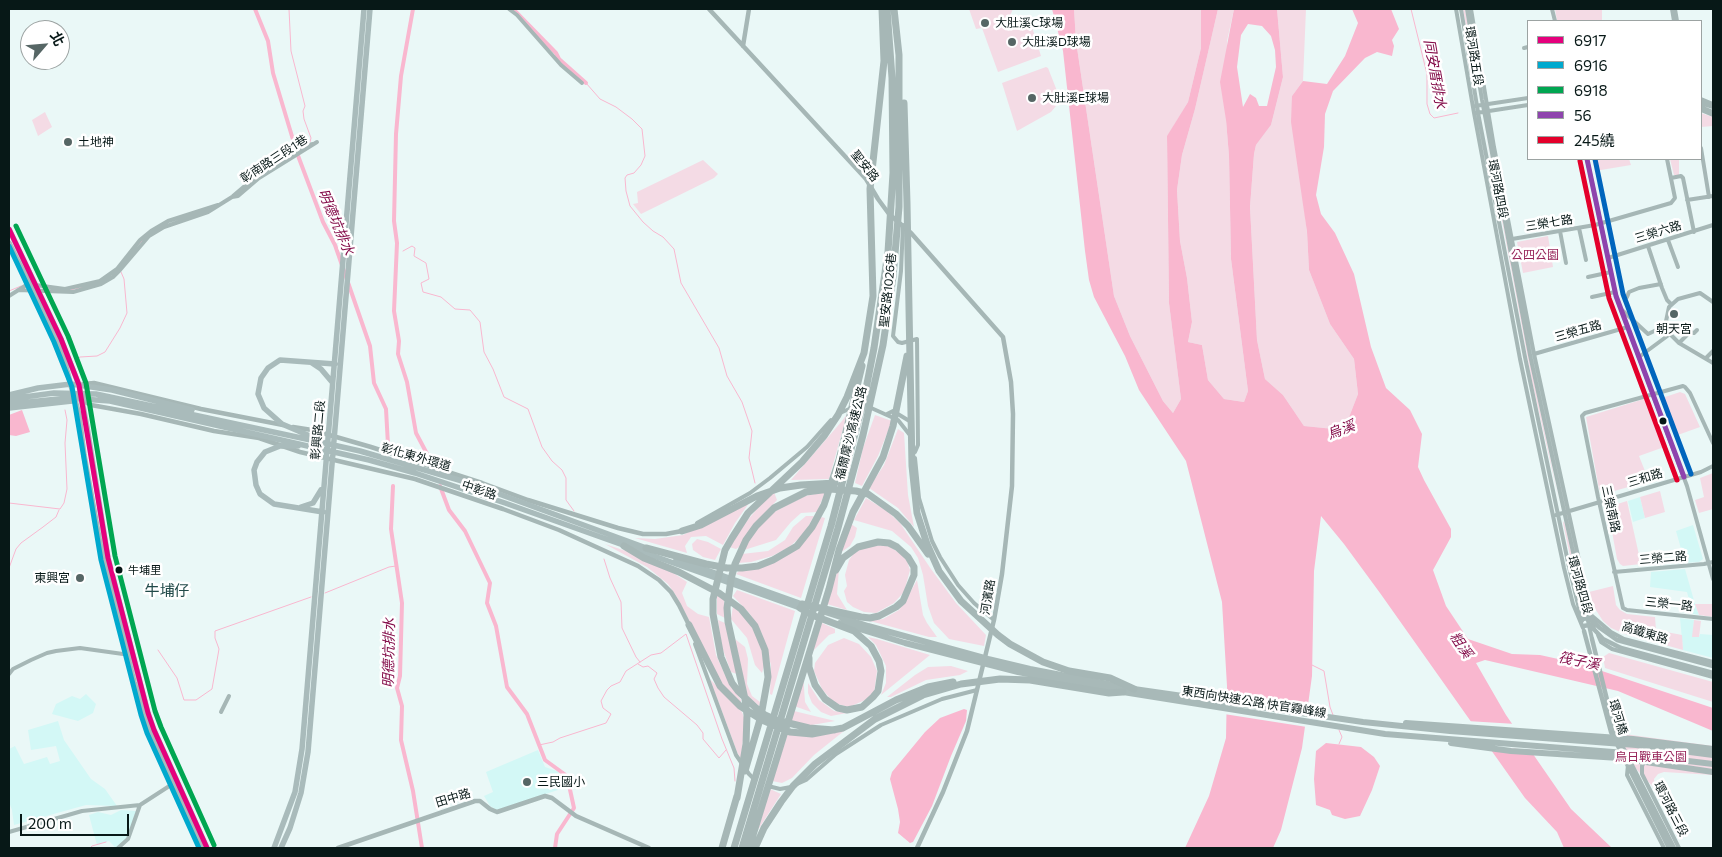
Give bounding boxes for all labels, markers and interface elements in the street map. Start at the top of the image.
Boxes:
place label: 大肚溪C球場 [995,16,1063,30]
marker: 大肚溪C球場 [979,17,991,29]
north arrow [20,20,70,70]
legend [1527,20,1702,160]
street label: 環河路五段 [1462,25,1486,87]
text: 北 [47,28,69,49]
text: 6917 [1574,31,1606,49]
place label: 大肚溪D球場 [1022,35,1091,49]
marker: 大肚溪D球場 [1006,36,1018,48]
water label: 同安厝排水 [1421,38,1449,110]
text: 6916 [1574,56,1608,74]
text: 6918 [1574,81,1608,99]
place label: 大肚溪E球場 [1042,91,1109,105]
marker: 大肚溪E球場 [1026,92,1038,104]
text: 56 [1574,106,1592,124]
text: 245繞 [1574,131,1615,149]
street label: 彰南路三段1巷 [238,132,310,186]
place label: 土地神 [78,135,114,149]
marker: 土地神 [62,136,74,148]
street label: 聖安路 [848,147,882,185]
street label: 環河路四段 [1485,158,1511,220]
water label: 明德坑排水 [315,187,357,257]
street label: 三榮七路 [1524,212,1574,234]
street label: 三榮六路 [1633,218,1683,246]
park label: 公四公園 [1511,248,1559,262]
street label: 聖安路1026巷 [877,252,899,328]
marker: 朝天宮 [1668,308,1680,320]
street label: 三榮五路 [1553,317,1603,345]
place label: 朝天宮 [1656,322,1692,336]
street label: 福爾摩沙高速公路 [832,385,870,481]
street label: 彰興路二段 [308,399,328,461]
unlabelled marker [1658,416,1668,426]
water label: 烏溪 [1325,417,1357,443]
street label: 彰化東外環道 [379,440,453,474]
street label: 三和路 [1626,466,1664,490]
street label: 中彰路 [460,477,498,503]
street label: 三榮南路 [1599,484,1623,534]
street label: 三榮二路 [1638,549,1688,567]
street label: 環河路四段 [1565,554,1595,616]
place label: 牛埔里 [128,563,161,577]
marker: 牛埔里 [114,565,124,575]
place label: 東興宮 [34,571,70,585]
marker: 東興宮 [74,572,86,584]
street label: 河濱路 [978,578,998,616]
district label: 牛埔仔 [145,582,189,600]
street label: 三榮一路 [1644,594,1694,614]
water label: 明德坑排水 [380,618,398,688]
street label: 高鐵東路 [1620,619,1670,647]
water label: 粗溪 [1446,629,1476,661]
water label: 筏子溪 [1557,649,1601,673]
street label: 東西向快速公路 快官霧峰線 [1181,683,1327,721]
street label: 環河橋 [1606,698,1630,736]
park label: 烏日戰車公園 [1615,750,1687,764]
place label: 三民國小 [537,775,585,789]
marker: 三民國小 [521,776,533,788]
street label: 環河路三段 [1651,779,1691,839]
street label: 田中路 [434,786,472,810]
scale bar [22,804,131,836]
text: 200 m [28,814,72,832]

